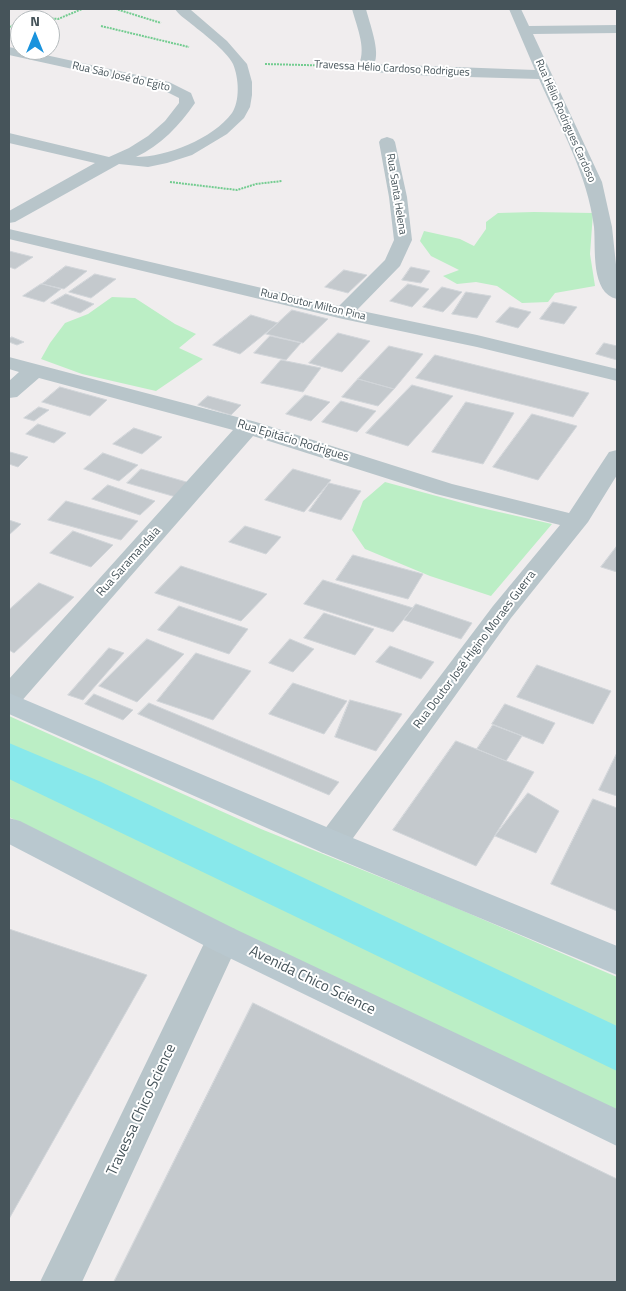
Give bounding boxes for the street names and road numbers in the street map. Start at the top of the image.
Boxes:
street label: Rua Hélio Rodrigues Cardoso [532,57,598,185]
street label: Travessa Hélio Cardoso Rodrigues [314,58,470,80]
street label: Rua São José do Egito [71,59,171,95]
street label: Rua Santa Helena [383,152,409,236]
street label: Rua Doutor Milton Pina [259,286,367,324]
street label: Rua Epitácio Rodrigues [235,417,351,465]
street label: Rua Saramandaia [94,524,164,600]
street label: Rua Doutor José Higino Moraes Guerra [411,568,539,732]
street label: Avenida Chico Science [246,943,378,1019]
street label: Travessa Chico Science [104,1041,180,1179]

